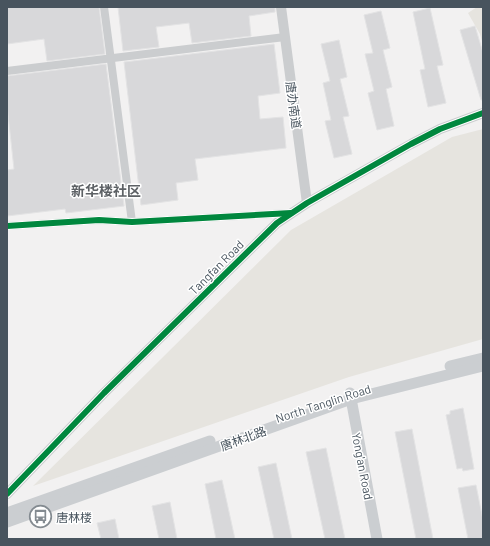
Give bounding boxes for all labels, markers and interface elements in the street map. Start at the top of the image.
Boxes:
street label: 唐办南道 [284,80,304,130]
district label: 新华楼社区 [71,182,141,199]
street label: Tangfan Road [186,237,246,297]
street label: North Tanglin Road [274,381,372,425]
street label: 唐林北路 [218,423,268,453]
street label: Yong'an Road [350,431,376,501]
bus stop icon: 唐林楼 [27,504,53,530]
place label: 唐林楼 [56,510,92,524]

